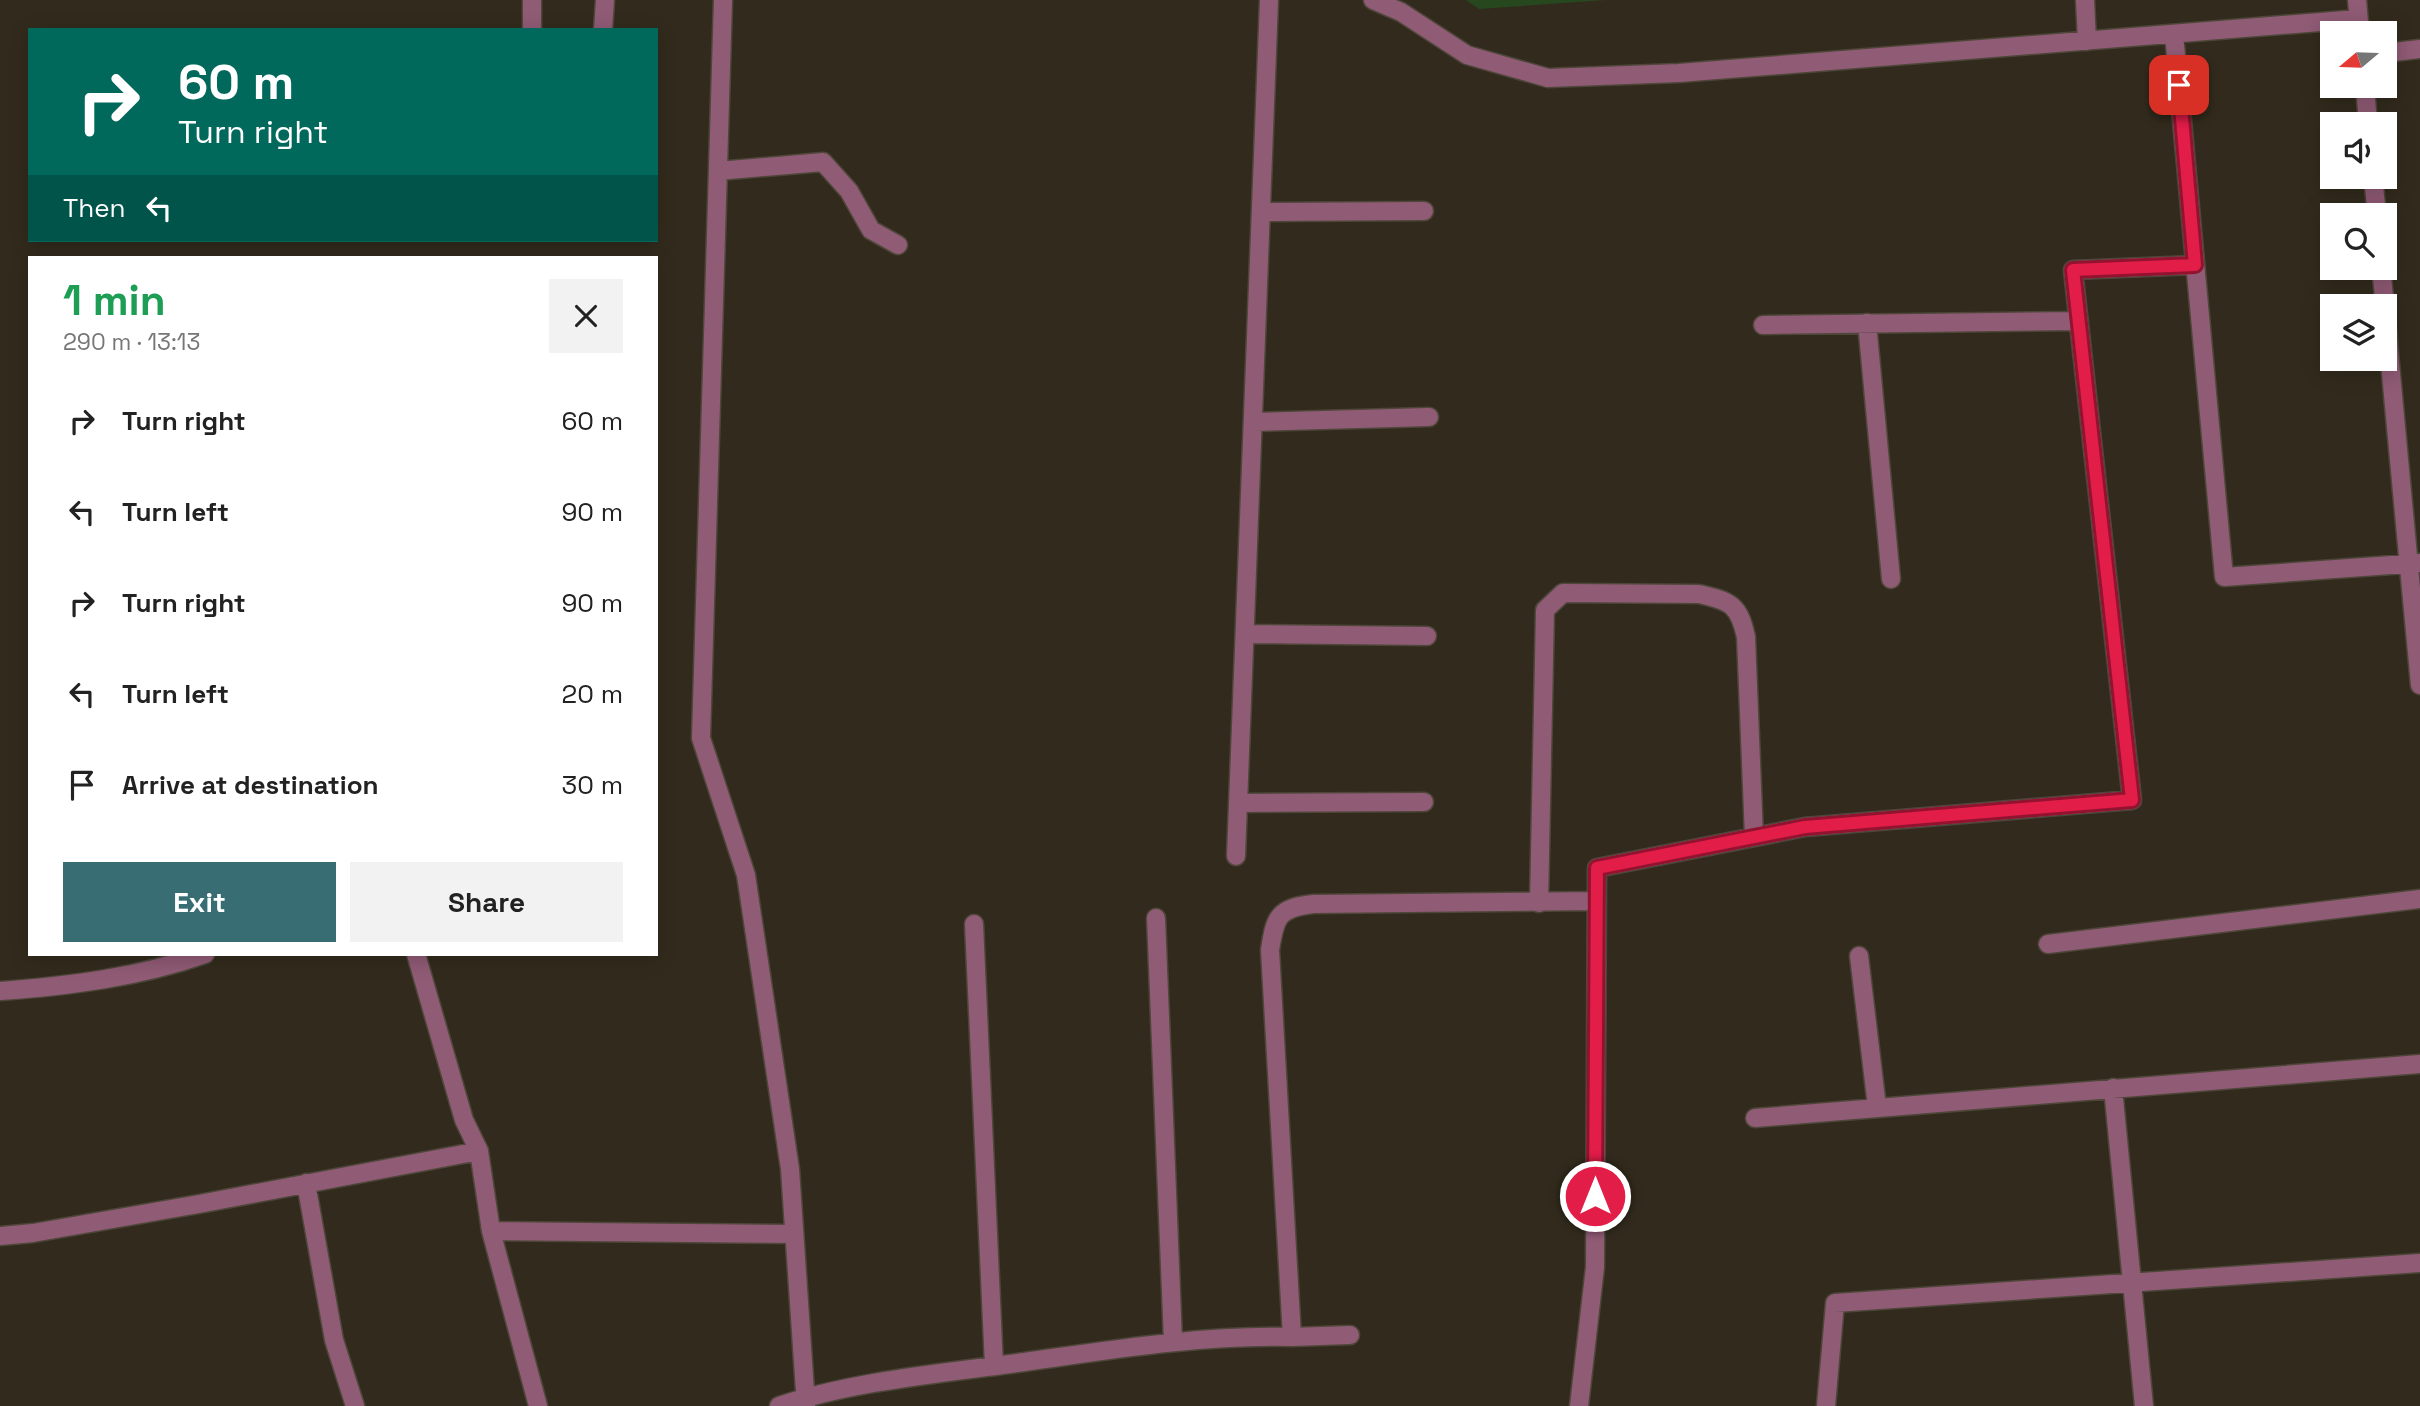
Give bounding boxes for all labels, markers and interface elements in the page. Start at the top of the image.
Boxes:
north arrow [2320,21,2398,98]
map controls [2320,21,2397,371]
text: 60 m [178,51,294,113]
pin [2149,55,2209,115]
icon: right [63,56,154,147]
icon: arrive [2160,66,2198,104]
text: Turn right [178,112,328,152]
button: sound [2320,112,2397,189]
icon: left [140,189,178,227]
text: Then [63,191,126,225]
button: search [2320,203,2397,280]
text: 1 min [63,274,166,327]
button: close [549,279,623,353]
button: layers [2320,294,2397,371]
text: 290 m · 13:13 [63,327,200,357]
icon: right [63,402,101,440]
text: Turn right [122,404,246,438]
text: 60 m [561,404,623,438]
icon: left [63,493,101,531]
text: Turn left [122,495,229,529]
text: 90 m [561,495,623,529]
icon: right [63,584,101,622]
text: Turn right [122,586,246,620]
text: 90 m [561,586,623,620]
icon: left [63,675,101,713]
text: Turn left [122,677,229,711]
text: 20 m [562,677,623,711]
icon: arrive [63,766,101,804]
text: Arrive at destination [122,768,379,802]
text: 30 m [562,768,623,802]
button: Exit [63,862,336,942]
button: Share [350,862,623,942]
position arrow [1558,1159,1632,1233]

